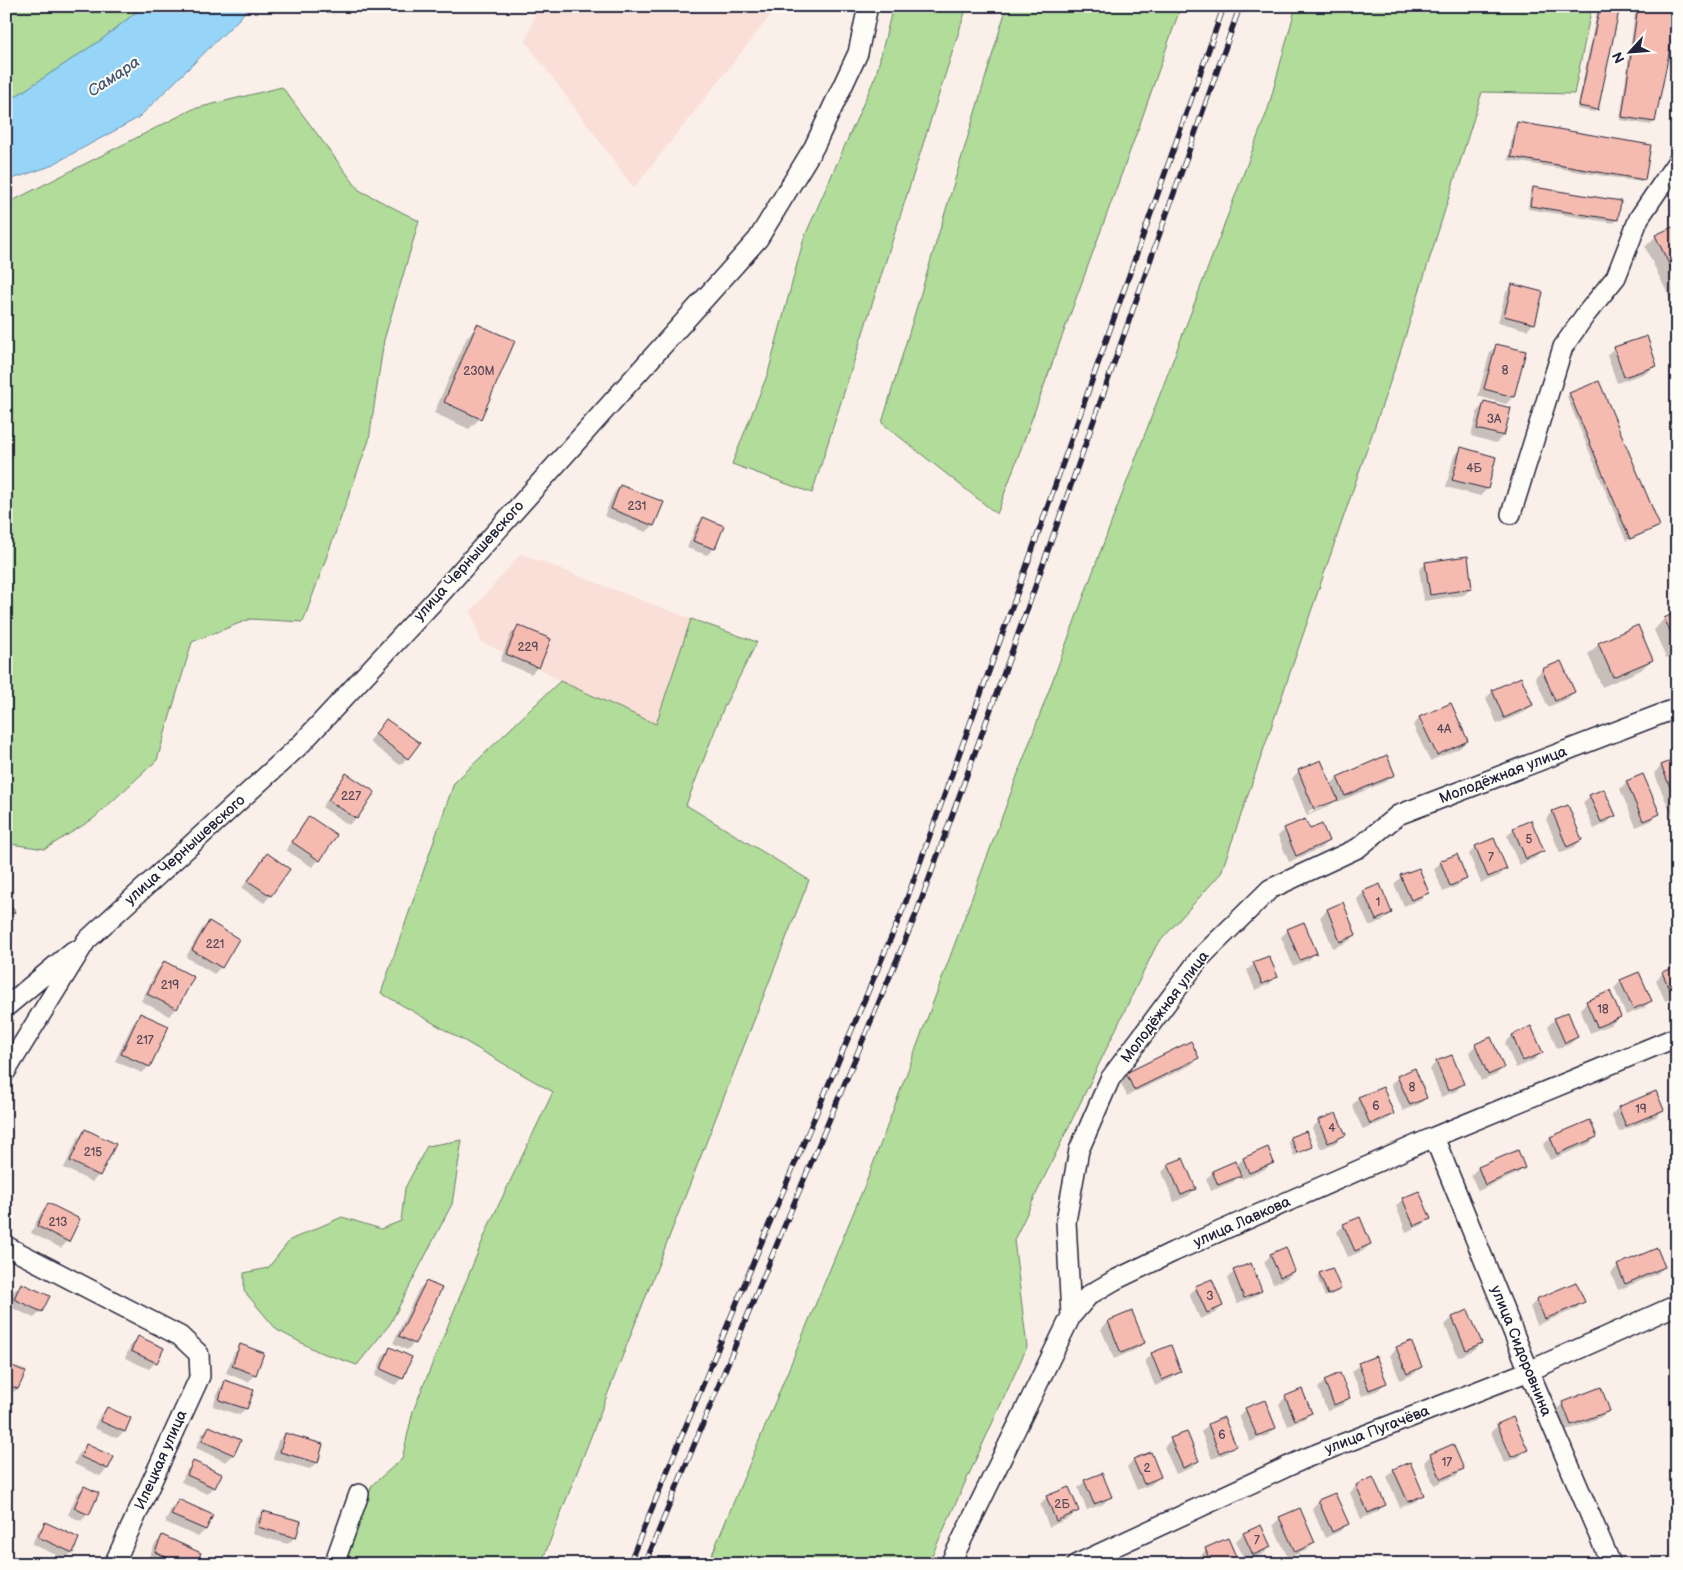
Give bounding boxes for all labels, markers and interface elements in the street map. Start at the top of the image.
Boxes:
north arrow [1606,28,1656,78]
text: N [1609,49,1629,66]
water label: Самара [84,53,144,101]
house number: 8 [1502,363,1509,378]
house number: 230М [463,364,495,379]
house number: 3А [1487,412,1502,427]
house number: 4Б [1466,461,1482,476]
street label: улица Чернышевского [410,497,528,625]
house number: 231 [628,499,646,514]
house number: 229 [517,640,539,655]
house number: 4А [1437,722,1452,737]
street label: Молодёжная улица [1436,742,1570,808]
house number: 227 [341,789,361,804]
street label: улица Чернышевского [121,791,249,909]
house number: 5 [1526,832,1533,847]
house number: 7 [1488,850,1494,865]
house number: 1 [1376,895,1380,910]
house number: 221 [206,937,224,952]
street label: Молодёжная улица [1117,947,1213,1067]
house number: 219 [161,978,179,993]
house number: 18 [1597,1002,1609,1017]
house number: 217 [136,1033,154,1048]
house number: 8 [1409,1080,1416,1095]
house number: 6 [1372,1099,1380,1114]
house number: 19 [1635,1102,1647,1117]
house number: 4 [1328,1121,1336,1136]
house number: 215 [84,1145,102,1160]
street label: улица Лавкова [1191,1192,1294,1252]
house number: 213 [49,1215,67,1230]
street label: улица Сидоровнина [1486,1283,1556,1419]
house number: 3 [1206,1289,1214,1304]
street label: улица Пугачёва [1322,1401,1432,1459]
street label: Илецкая улица [131,1407,192,1513]
house number: 6 [1218,1428,1226,1443]
house number: 17 [1442,1455,1452,1470]
house number: 2 [1143,1461,1151,1476]
house number: 2Б [1054,1497,1070,1512]
house number: 7 [1254,1533,1260,1548]

